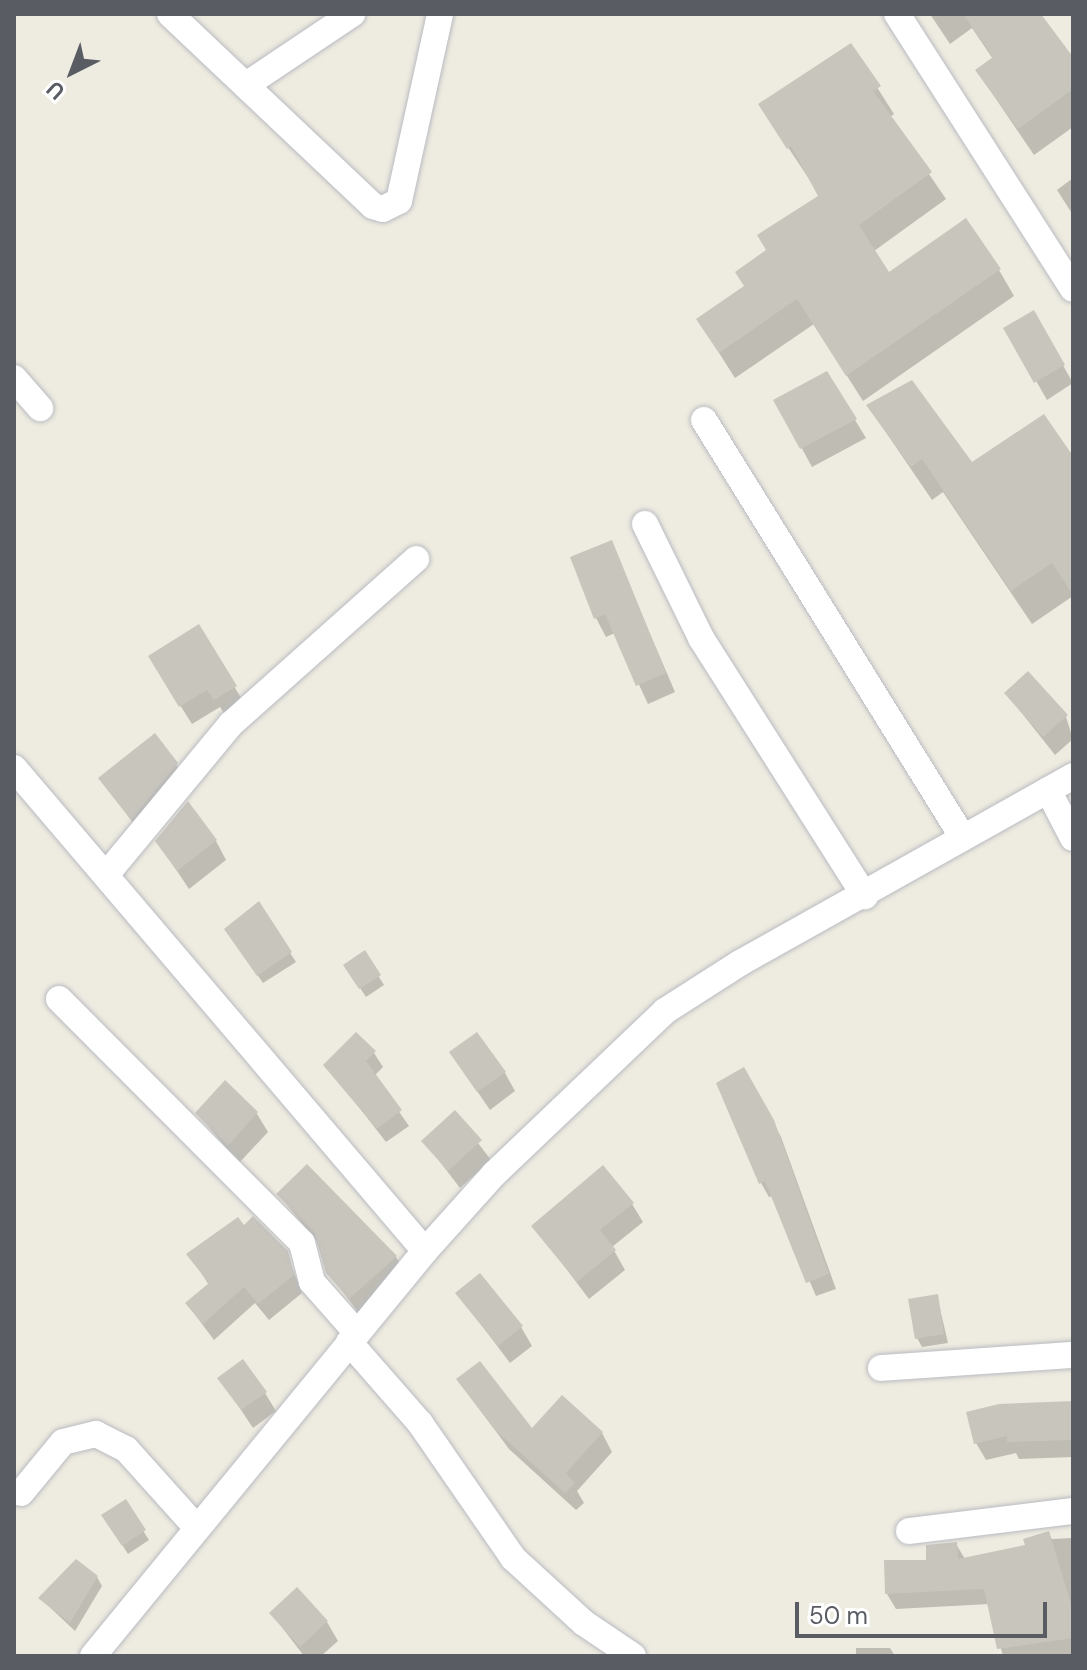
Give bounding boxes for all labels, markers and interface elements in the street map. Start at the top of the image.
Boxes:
north arrow [32,32,112,112]
text: U [40,74,71,106]
scale bar [799,1586,1051,1636]
text: 50 m [809,1600,868,1631]

